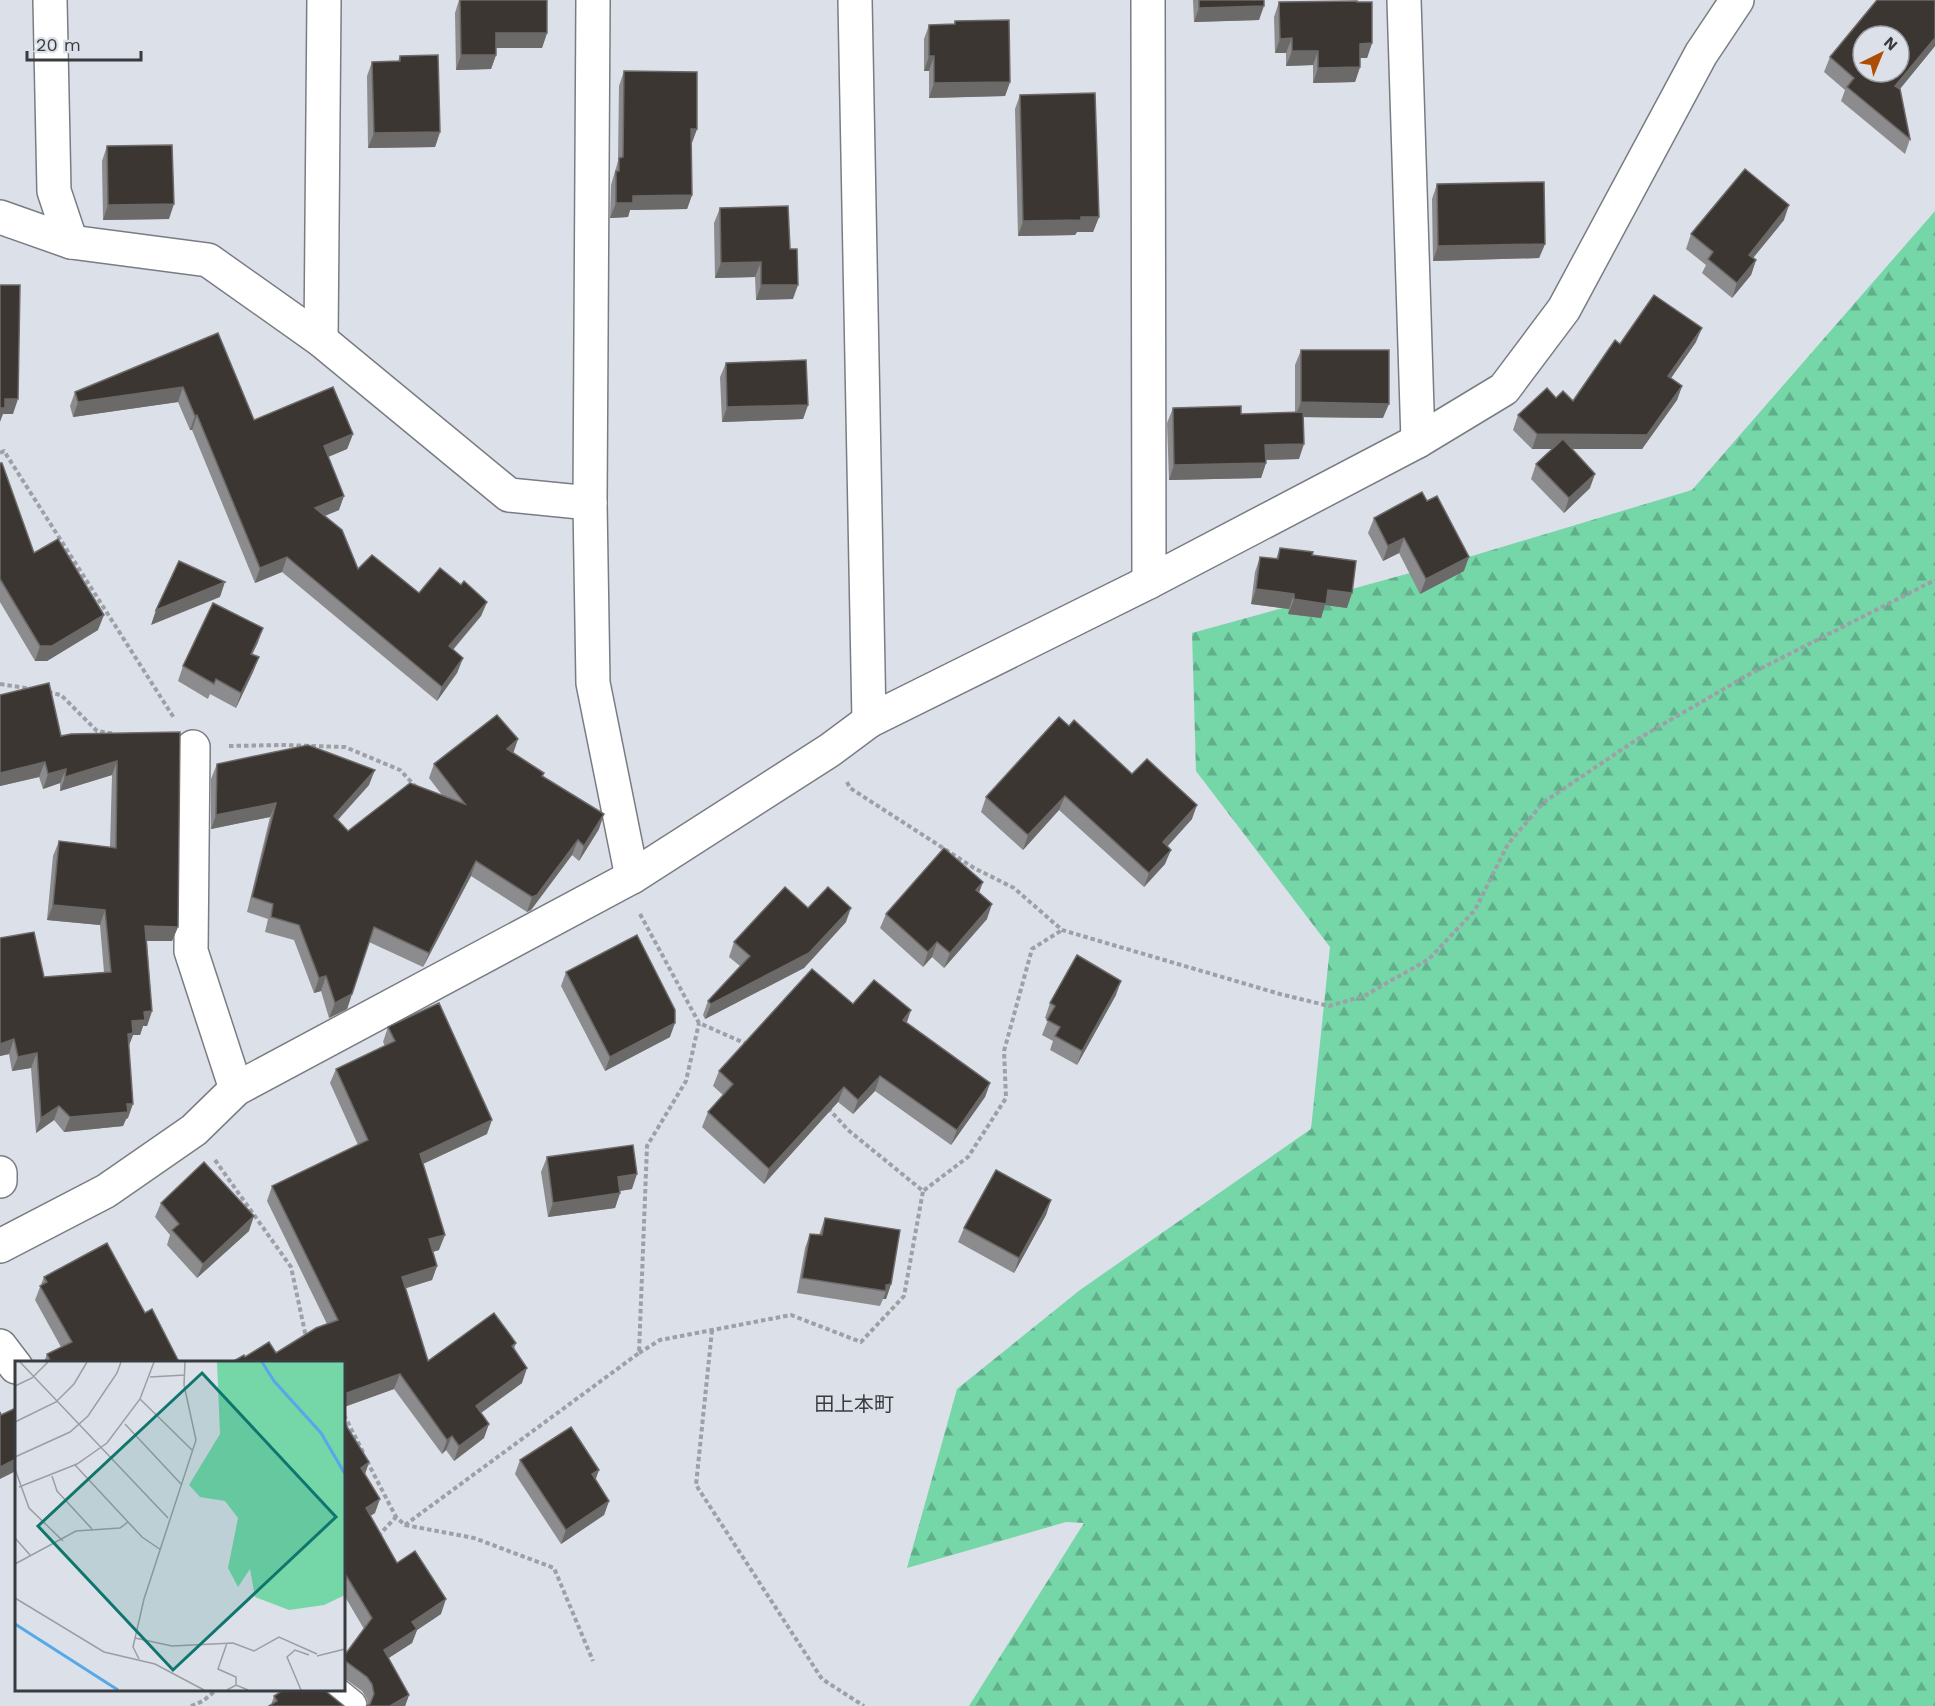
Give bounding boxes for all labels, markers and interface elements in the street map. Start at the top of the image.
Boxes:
scale bar [27,24,141,62]
north arrow [1851,24,1911,84]
text: N [1880,32,1902,54]
text: 20 m [36,34,81,55]
inset map [15,1361,345,1691]
district label: 田上本町 [814,1392,894,1416]

